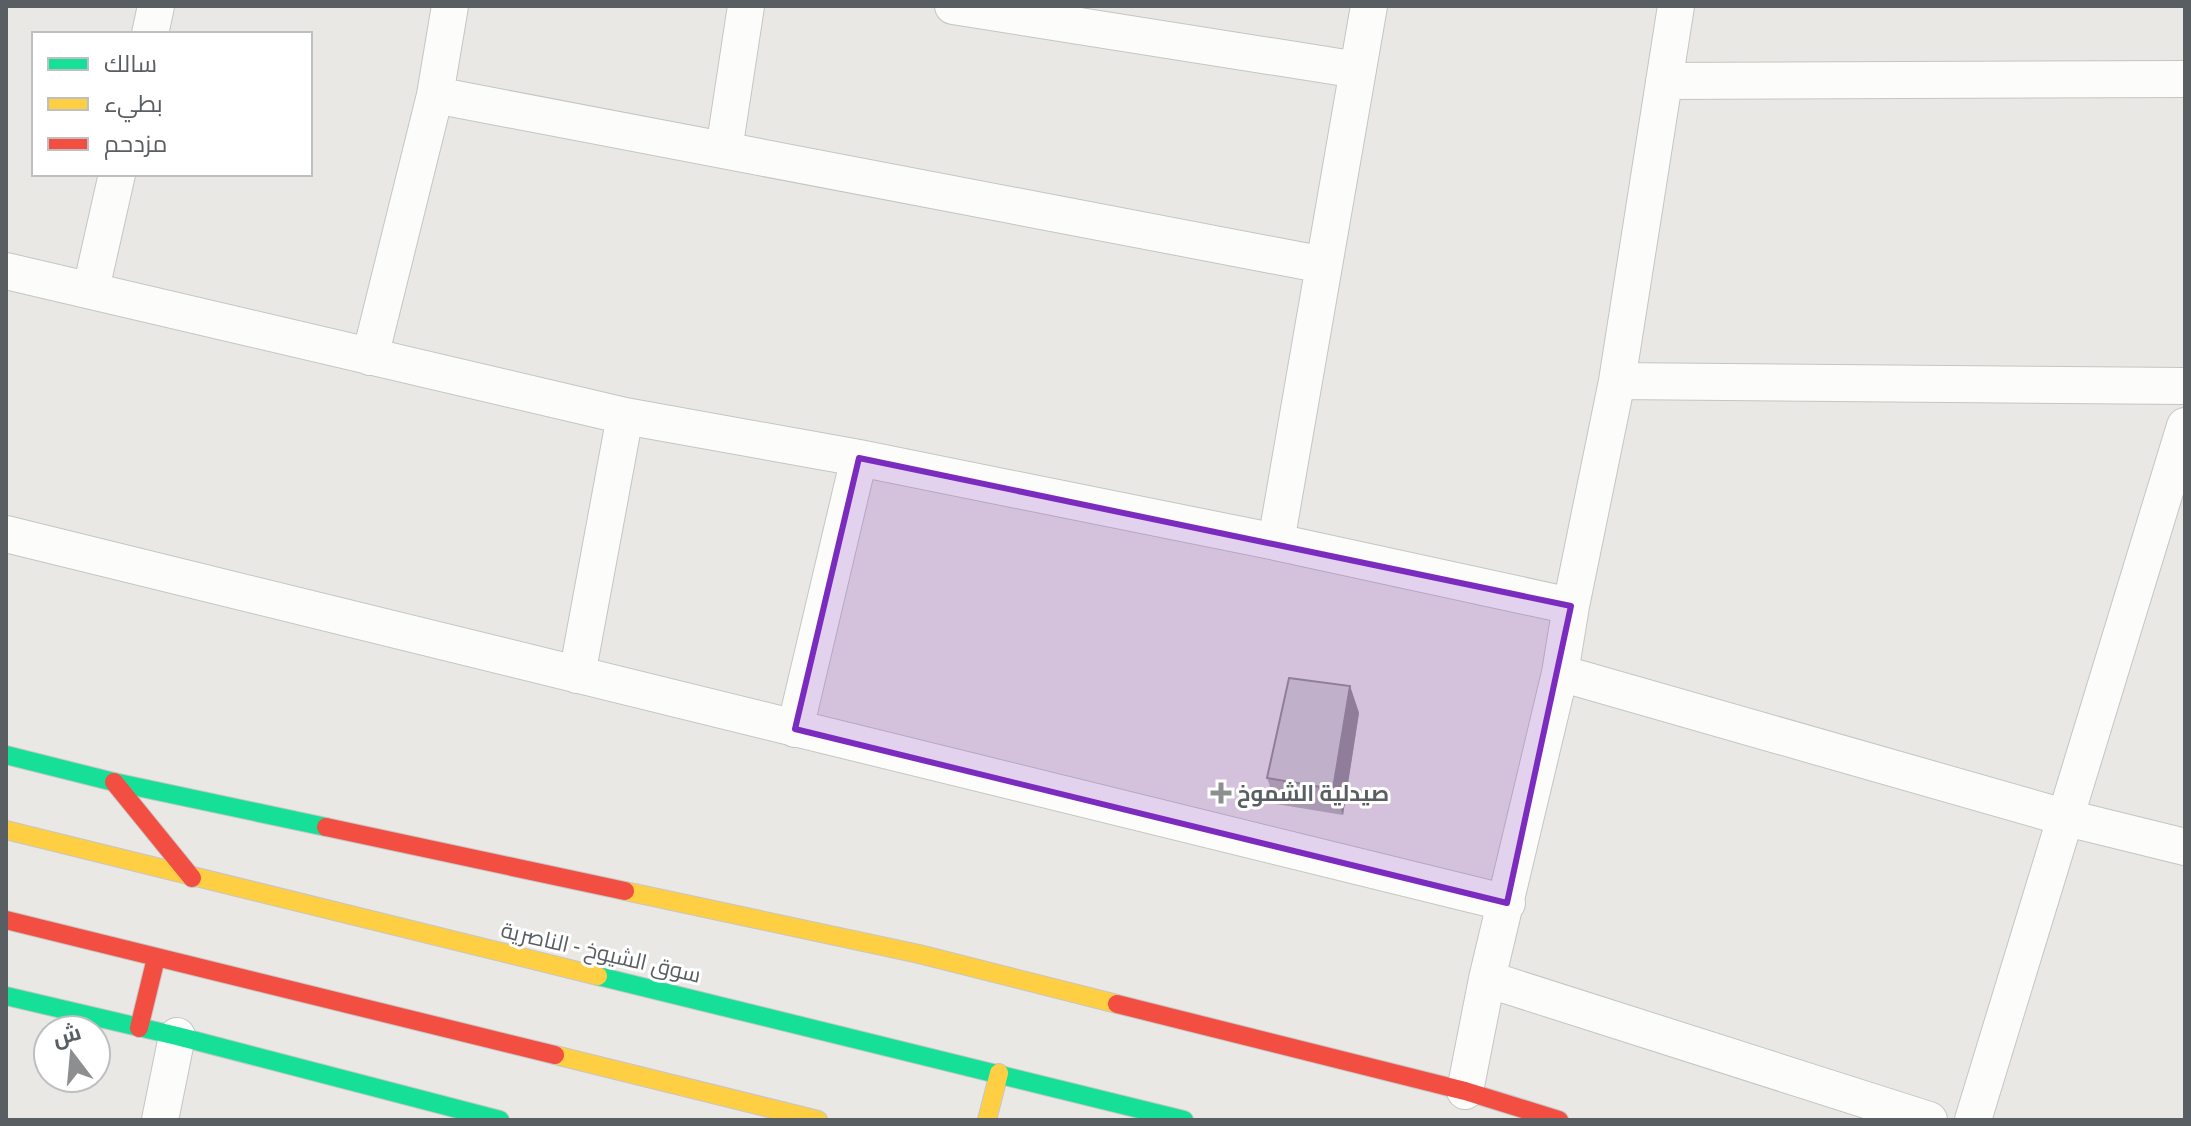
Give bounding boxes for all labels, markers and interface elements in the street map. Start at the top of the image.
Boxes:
legend [32,32,312,176]
text: سالك [104,50,157,78]
text: بطيء [104,90,163,123]
text: مزدحم [104,130,167,160]
place label: صيدلية الشموخ [1237,781,1389,808]
marker: صيدلية الشموخ [1212,784,1230,802]
street label: سوق الشيوخ - الناصرية [498,917,703,990]
north arrow [32,1014,112,1094]
text: ش [50,1019,84,1052]

